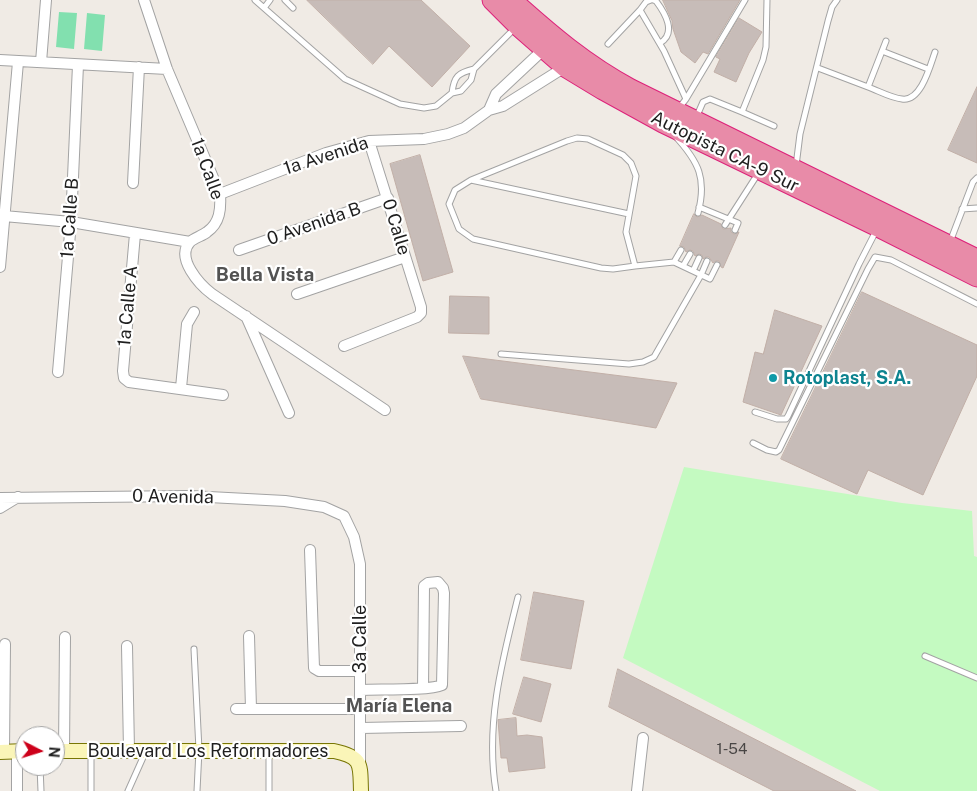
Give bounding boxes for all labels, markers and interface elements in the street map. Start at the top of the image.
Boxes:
street label: Autopista CA-9 Sur [648,107,802,197]
street label: 1a Avenida [281,132,371,180]
street label: 1a Calle [186,135,228,203]
street label: 1a Calle B [56,177,84,259]
street label: 0 Calle [377,196,415,258]
street label: 0 Avenida B [264,198,364,250]
district label: Bella Vista [216,264,314,286]
street label: 1a Calle A [114,265,142,347]
place label: Rotoplast, S.A. [783,367,911,389]
marker: Rotoplast, S.A. [767,372,779,384]
street label: 0 Avenida [132,485,214,509]
street label: 3a Calle [349,605,371,673]
district label: María Elena [346,695,452,717]
north arrow [15,726,65,776]
street label: Boulevard Los Reformadores [88,740,328,762]
house number: 1-54 [717,740,747,758]
text: N [46,746,62,758]

